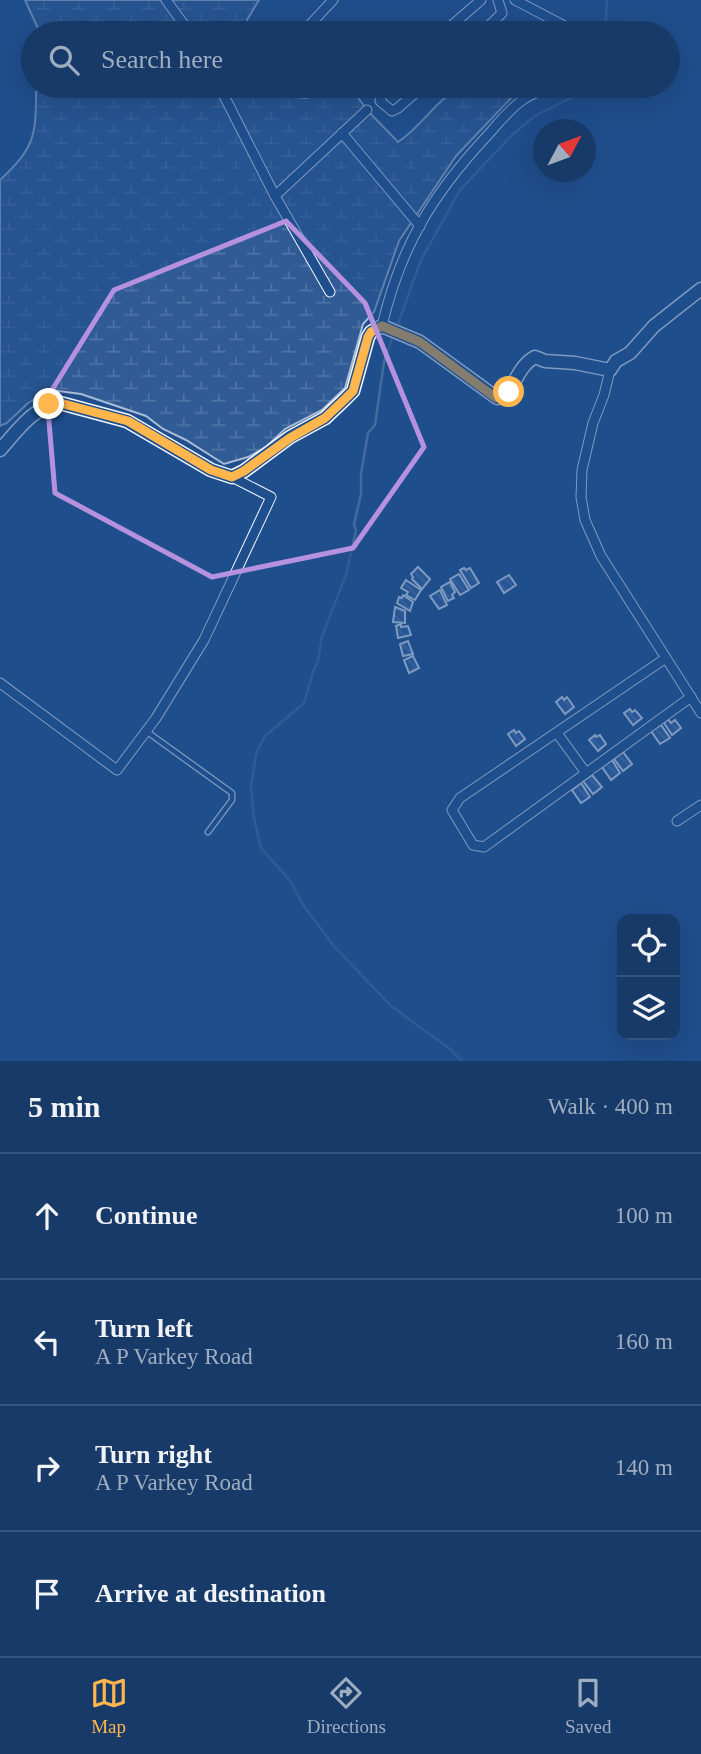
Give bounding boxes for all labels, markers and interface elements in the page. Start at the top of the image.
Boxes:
search box [21,21,680,98]
icon: search [45,41,83,79]
text: Search here [101,45,223,74]
north arrow [533,119,596,182]
route start [493,376,524,407]
route end [33,388,64,419]
map controls [617,914,680,1040]
button: locate [617,914,680,977]
button: layers [617,977,680,1040]
text: 5 min [28,1090,101,1123]
text: Walk · 400 m [548,1094,673,1119]
icon: ahead [28,1197,66,1235]
text: Continue [95,1201,198,1230]
text: 100 m [615,1203,673,1228]
text: Turn left [95,1314,193,1343]
icon: left [28,1323,66,1361]
text: 160 m [615,1329,673,1354]
text: A P Varkey Road [95,1344,253,1369]
text: Turn right [95,1440,212,1469]
icon: right [28,1449,66,1487]
text: 140 m [615,1455,673,1480]
text: A P Varkey Road [95,1470,253,1495]
icon: arrive [28,1575,66,1613]
text: Arrive at destination [95,1579,326,1608]
tab: Map [90,1674,128,1738]
tab: Directions [307,1674,386,1738]
tab: Saved [565,1674,611,1738]

